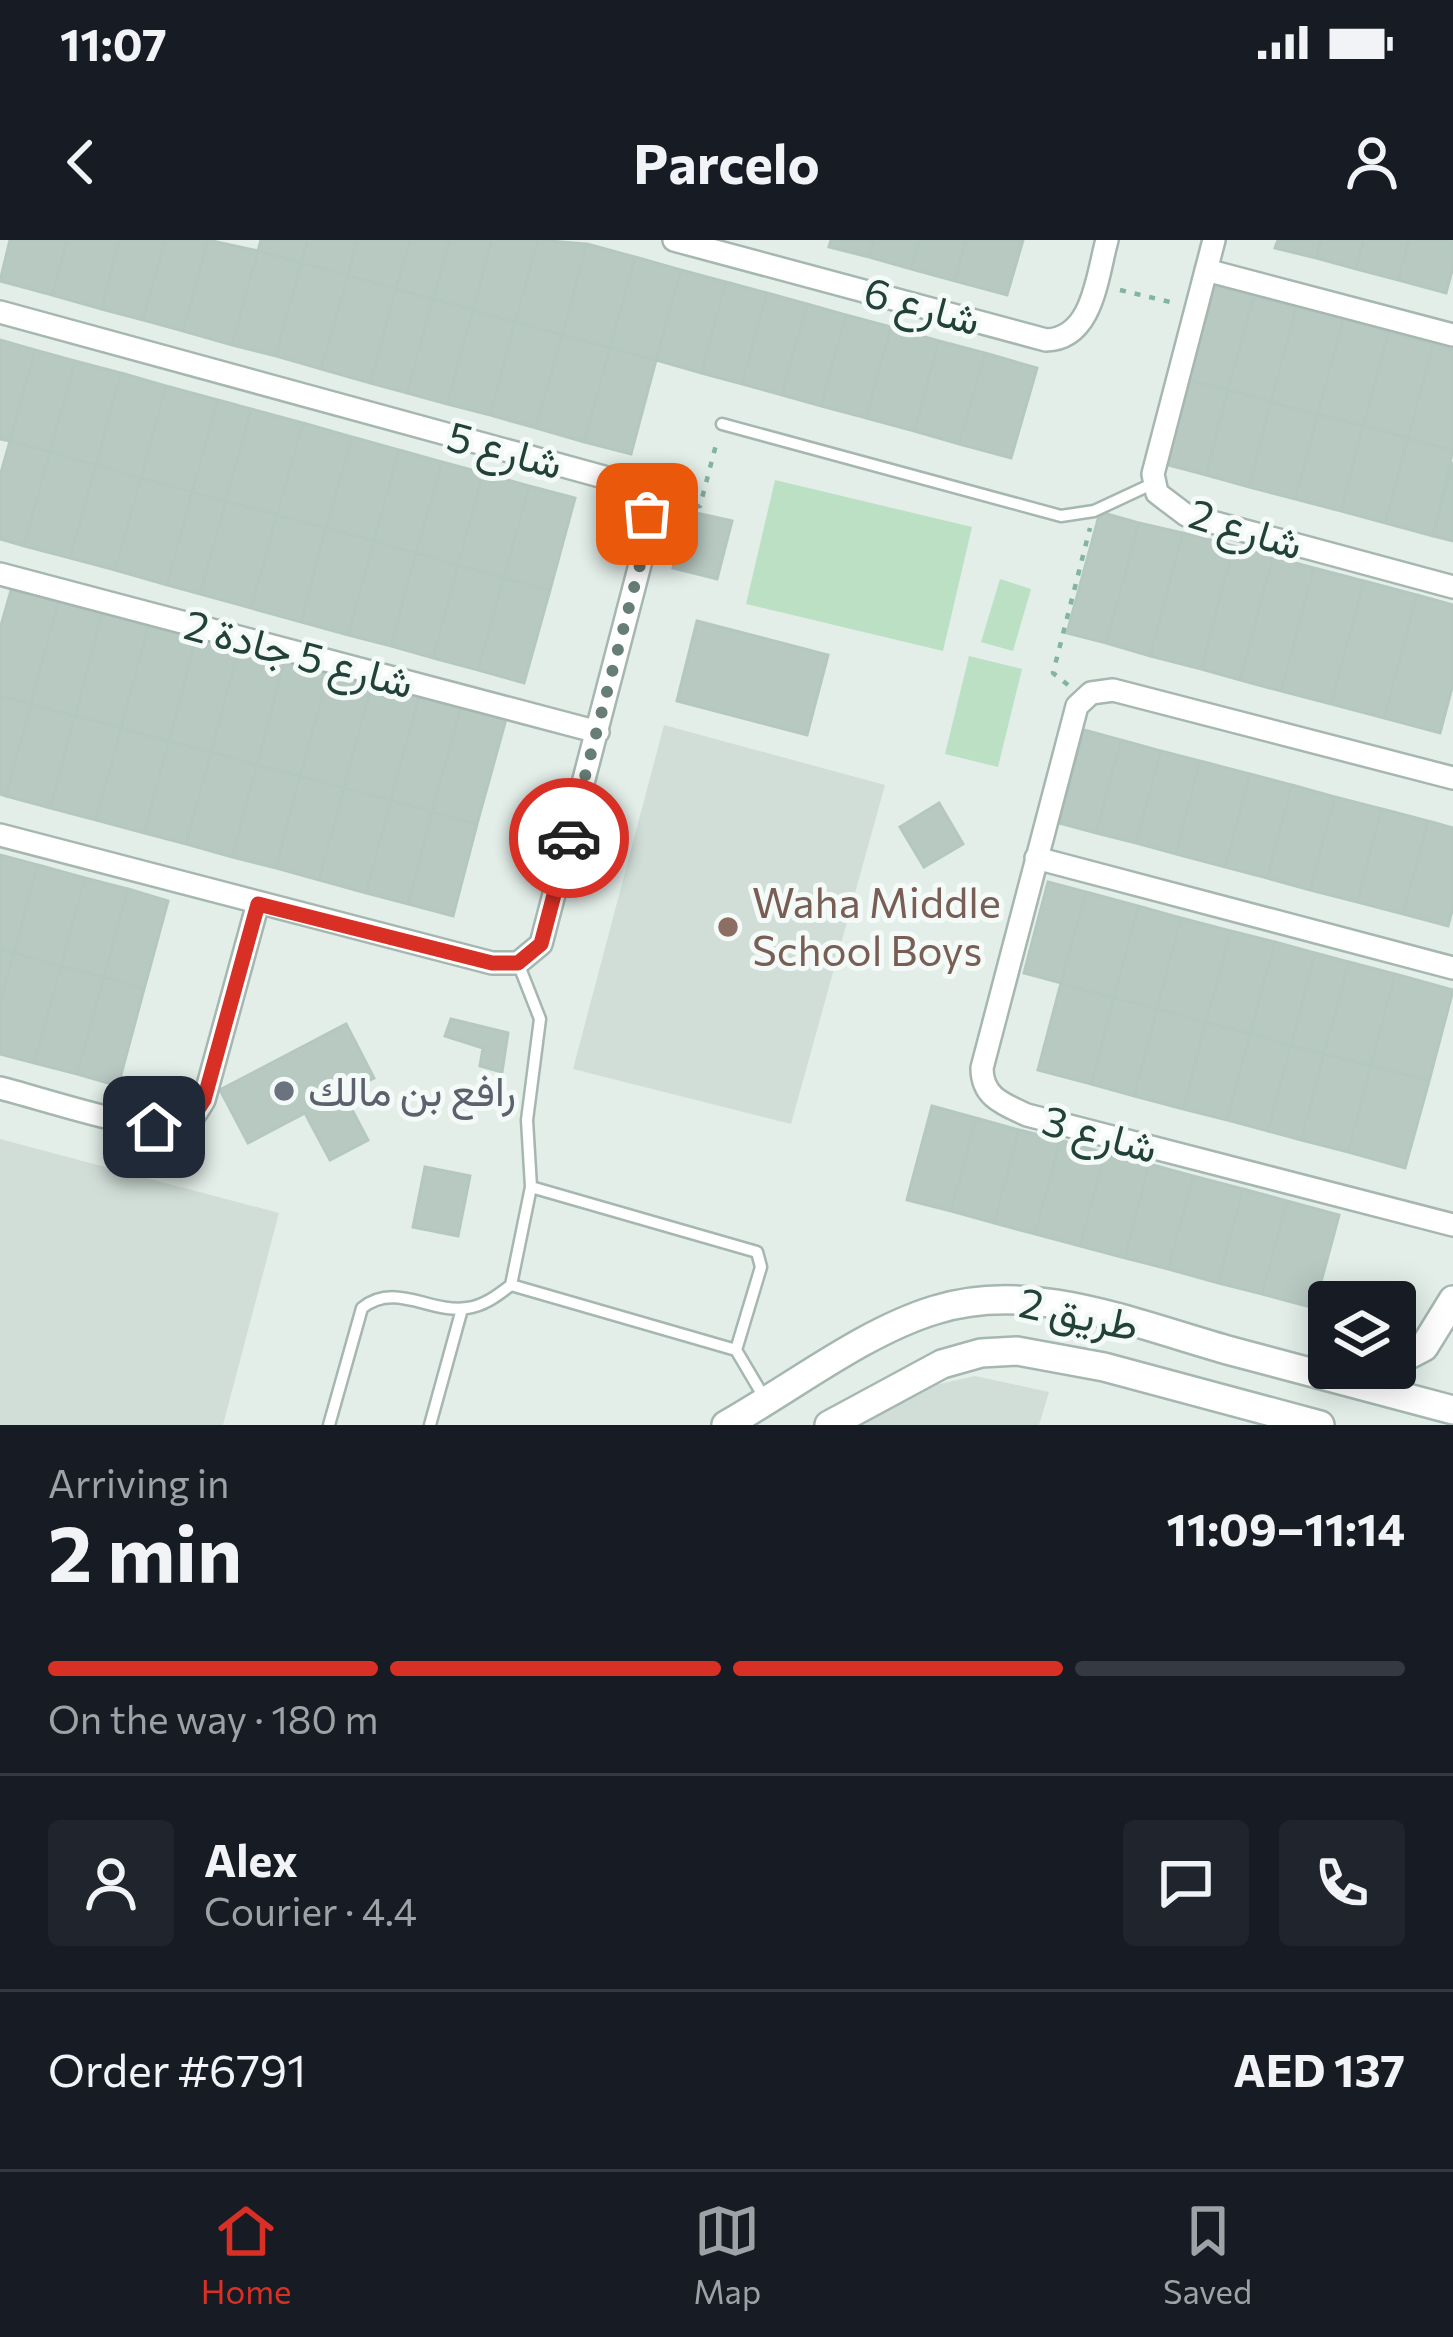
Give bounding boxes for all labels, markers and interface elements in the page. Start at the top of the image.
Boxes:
text: 11:07 [60,15,167,70]
icon: back [48,129,114,195]
text: Parcelo [633,129,820,195]
icon: person [1339,129,1405,195]
street label: شارع 6 [857,264,986,349]
street label: شارع 5 [441,408,569,493]
pin [596,463,698,565]
icon: bag [614,481,680,547]
street label: شارع 2 [1182,485,1310,574]
street label: شارع 5 جادة 2 [178,597,420,712]
courier [509,778,629,898]
icon: car [536,805,602,871]
place label: Waha Middle School Boys [752,875,1001,975]
marker: Waha Middle School Boys [715,914,741,940]
place label: رافع بن مالك [308,1063,516,1120]
pin [103,1076,205,1178]
marker: رافع بن مالك [271,1078,297,1104]
street label: شارع 3 [1036,1092,1164,1177]
icon: home [121,1094,187,1160]
street label: طريق 2 [1015,1274,1144,1353]
map controls [1308,1281,1416,1389]
button: layers [1308,1281,1416,1389]
text: Arriving in [48,1458,229,1506]
text: 11:09–11:14 [1166,1500,1405,1555]
text: 2 min [48,1503,242,1598]
text: On the way · 180 m [48,1694,378,1742]
button: person [48,1820,174,1946]
button: chat [1123,1820,1249,1946]
button: phone [1279,1820,1405,1946]
text: Alex [204,1831,298,1886]
text: Courier · 4.4 [204,1886,417,1934]
text: Order #6791 [48,2041,306,2096]
text: AED 137 [1233,2041,1405,2096]
tab: Home [201,2198,292,2311]
tab: Map [693,2198,761,2311]
tab: Saved [1163,2198,1252,2311]

